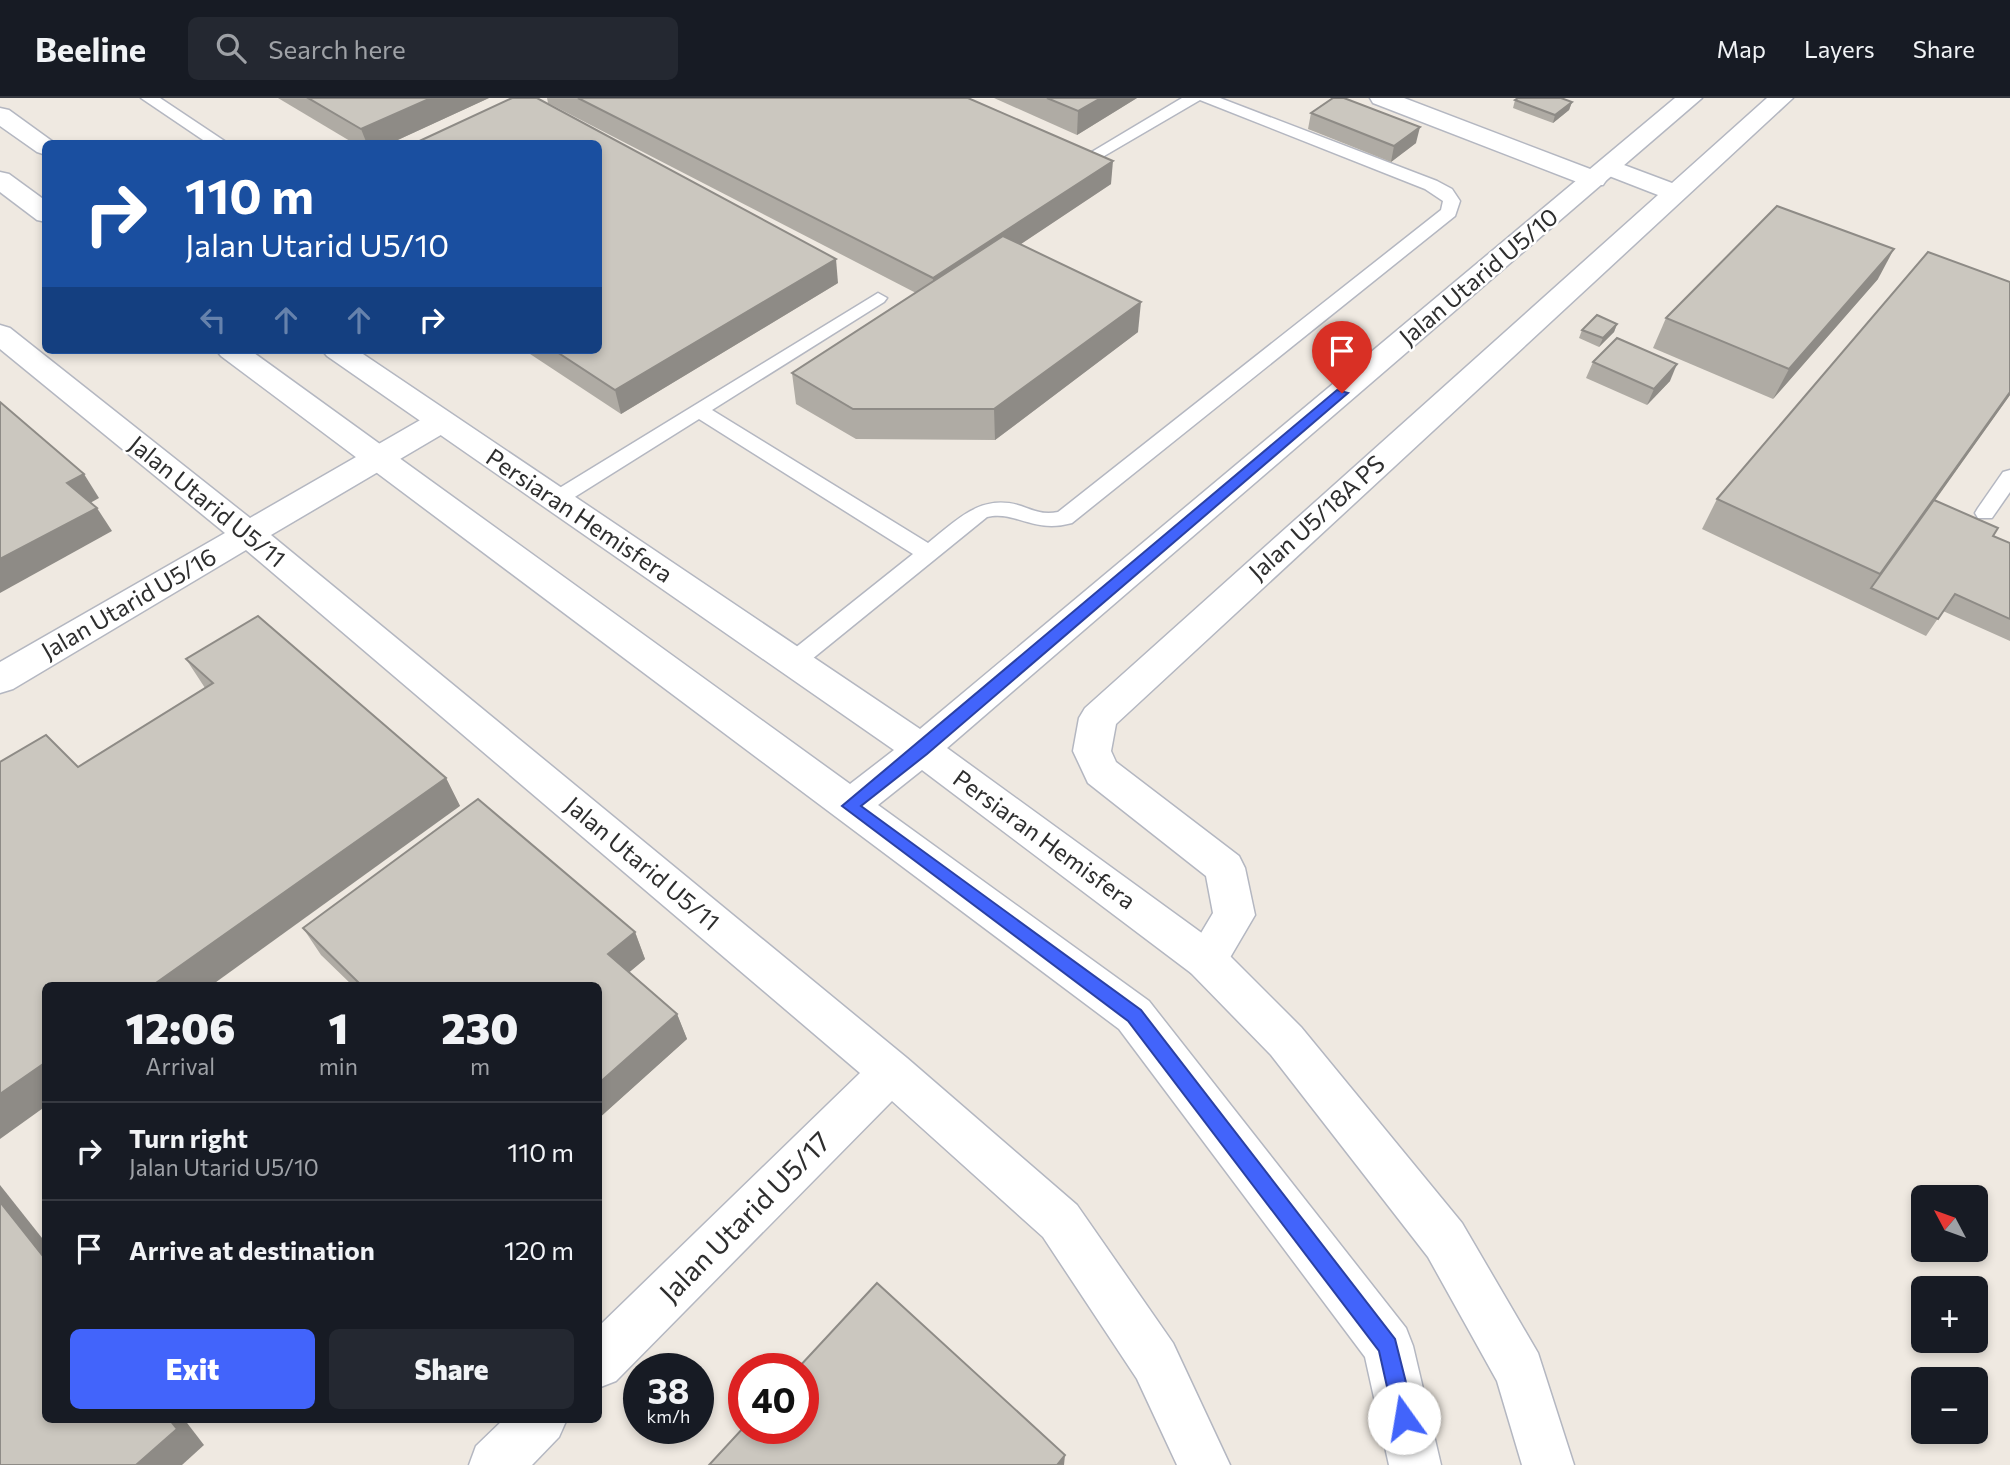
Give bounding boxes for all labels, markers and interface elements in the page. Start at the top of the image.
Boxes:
search box [188,17,678,80]
text: Beeline [35,28,146,69]
icon: search [212,29,250,67]
text: Search here [268,33,406,64]
text: Map [1717,34,1766,63]
text: Layers [1804,34,1875,63]
text: Share [1913,34,1975,63]
text: 110 m [185,164,314,224]
icon: right [70,168,161,259]
street label: Jalan Utarid U5/10 [1393,201,1563,351]
text: Jalan Utarid U5/10 [185,224,449,264]
icon: left [194,301,232,339]
icon: ahead [267,301,305,339]
icon: ahead [340,301,378,339]
icon: right [413,301,451,339]
pin [1312,321,1372,393]
icon: arrive [1323,332,1361,370]
street label: Jalan Utarid U5/11 [124,429,292,573]
street label: Persiaran Hemisfera [481,442,679,588]
street label: Jalan U5/18A PS [1242,448,1390,585]
street label: Jalan Utarid U5/16 [36,541,221,665]
street label: Persiaran Hemisfera [948,763,1142,915]
street label: Jalan Utarid U5/11 [560,790,726,936]
text: 12:06 [125,1001,235,1053]
text: 1 [329,1001,348,1053]
text: 230 [441,1001,519,1053]
text: Arrival [146,1052,215,1080]
text: min [319,1052,358,1080]
text: m [470,1052,490,1080]
text: Turn right [129,1122,248,1153]
street label: Jalan Utarid U5/17 [652,1124,837,1309]
icon: right [70,1132,108,1170]
text: 110 m [507,1136,574,1167]
text: Jalan Utarid U5/10 [129,1153,319,1181]
north arrow [1911,1185,1988,1262]
map controls [1911,1185,1988,1444]
icon: arrive [70,1230,108,1268]
text: Arrive at destination [129,1234,375,1265]
text: 120 m [504,1234,574,1265]
button: + [1911,1276,1988,1353]
button: Exit [70,1329,315,1409]
button: Share [329,1329,574,1409]
speed limit sign: 40 [728,1353,819,1444]
button: − [1911,1367,1988,1444]
text: 38 [647,1368,690,1411]
position arrow [1367,1381,1441,1455]
text: km/h [647,1405,690,1427]

